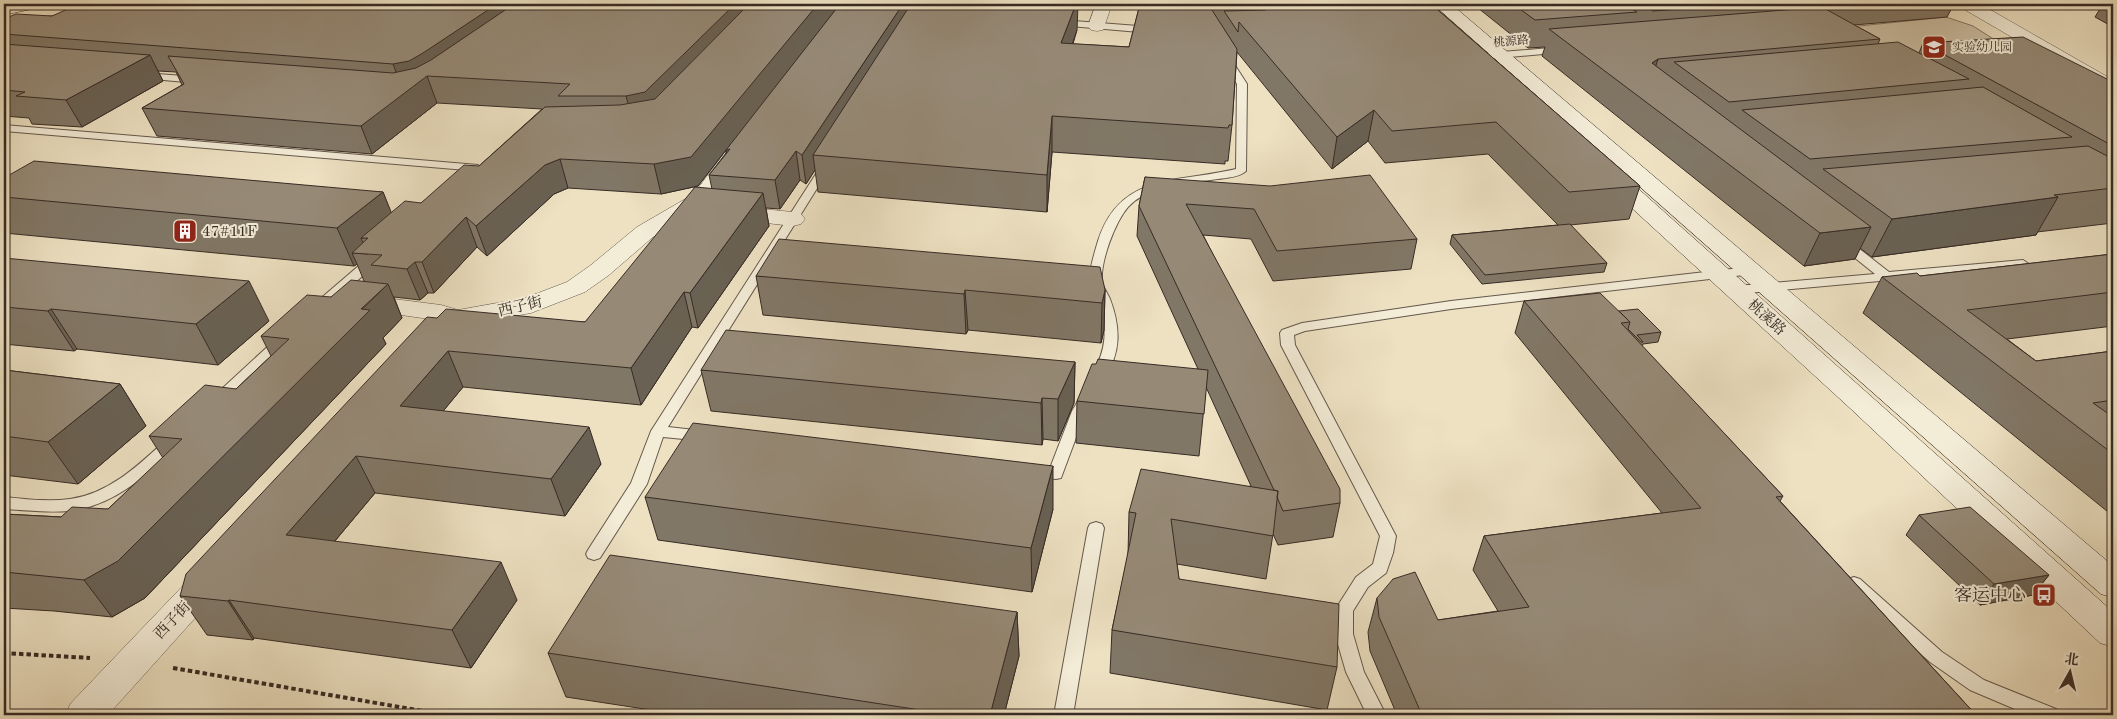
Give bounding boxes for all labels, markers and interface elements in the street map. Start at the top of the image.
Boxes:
street label: 桃源路 [1492,32,1530,50]
school or university icon: 实验幼儿园 [1921,34,1947,60]
place label: 实验幼儿园 [1952,40,2012,54]
building icon: 47#11F [172,218,198,244]
place label: 47#11F [202,225,257,240]
street label: 西子街 [496,293,544,320]
street label: 桃溪路 [1744,296,1789,339]
bus stop icon: 客运中心 [2031,582,2057,608]
place label: 客运中心 [1954,585,2026,605]
street label: 西子街 [151,598,194,643]
north arrow [2044,646,2094,696]
text: 北 [2064,651,2080,668]

